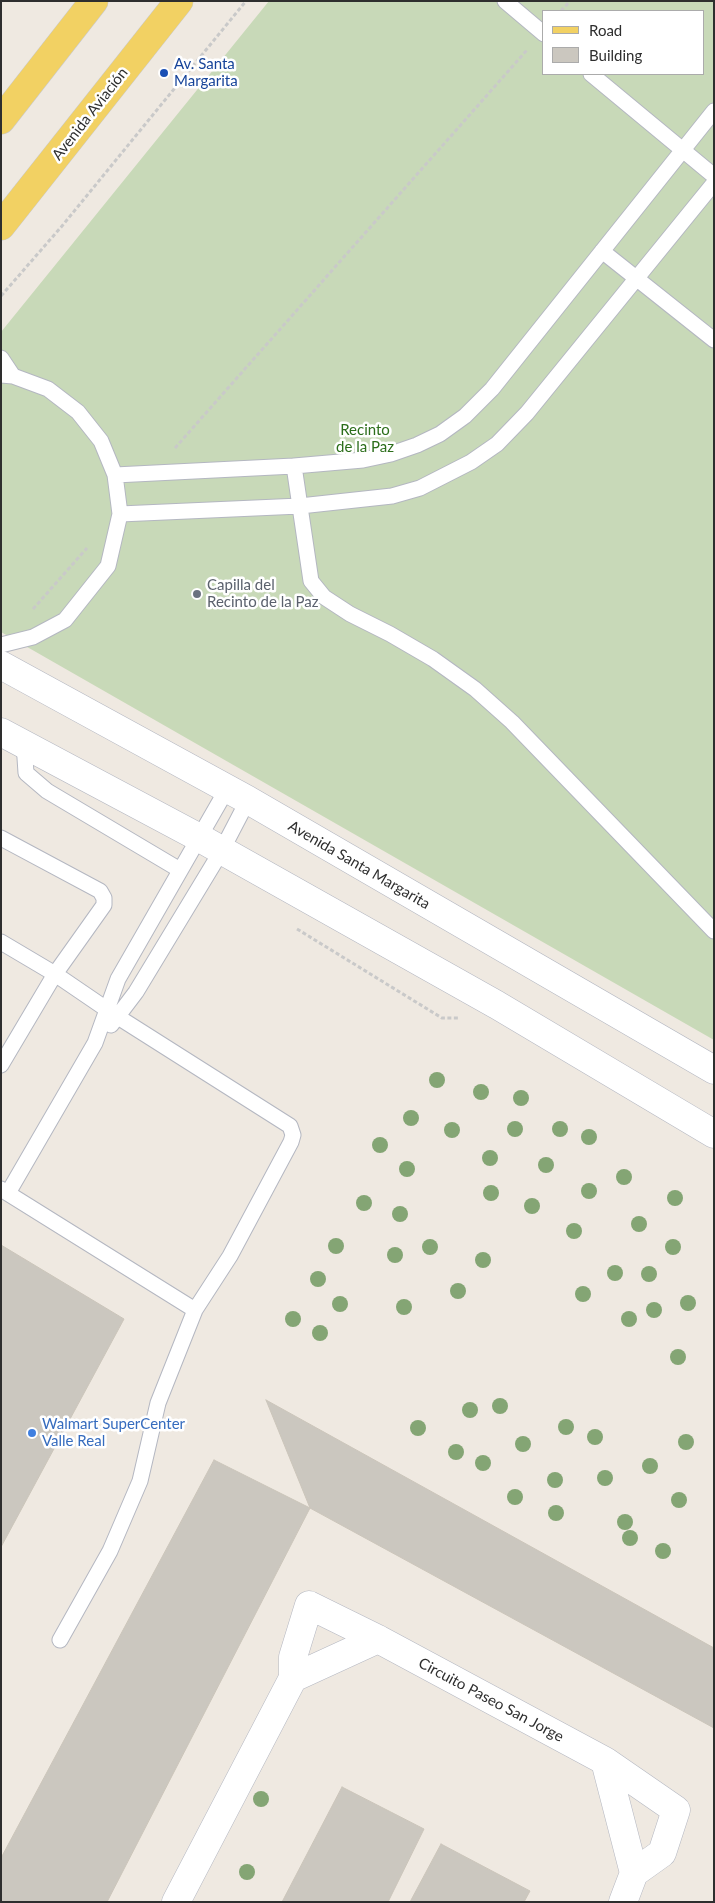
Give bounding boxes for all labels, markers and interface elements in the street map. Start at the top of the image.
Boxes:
legend [542,10,705,75]
text: Road [589,21,622,39]
text: Building [589,46,642,64]
place label: Av. Santa Margarita [174,55,238,90]
street label: Avenida Aviación [48,64,132,164]
marker: Av. Santa Margarita [158,67,170,79]
park label: Recinto de la Paz [336,421,394,456]
place label: Capilla del Recinto de la Paz [207,576,319,611]
marker: Capilla del Recinto de la Paz [191,588,203,600]
street label: Avenida Santa Margarita [285,817,433,913]
place label: Walmart SuperCenter Valle Real [42,1415,185,1450]
marker: Walmart SuperCenter Valle Real [26,1427,38,1439]
street label: Circuito Paseo San Jorge [415,1654,567,1746]

